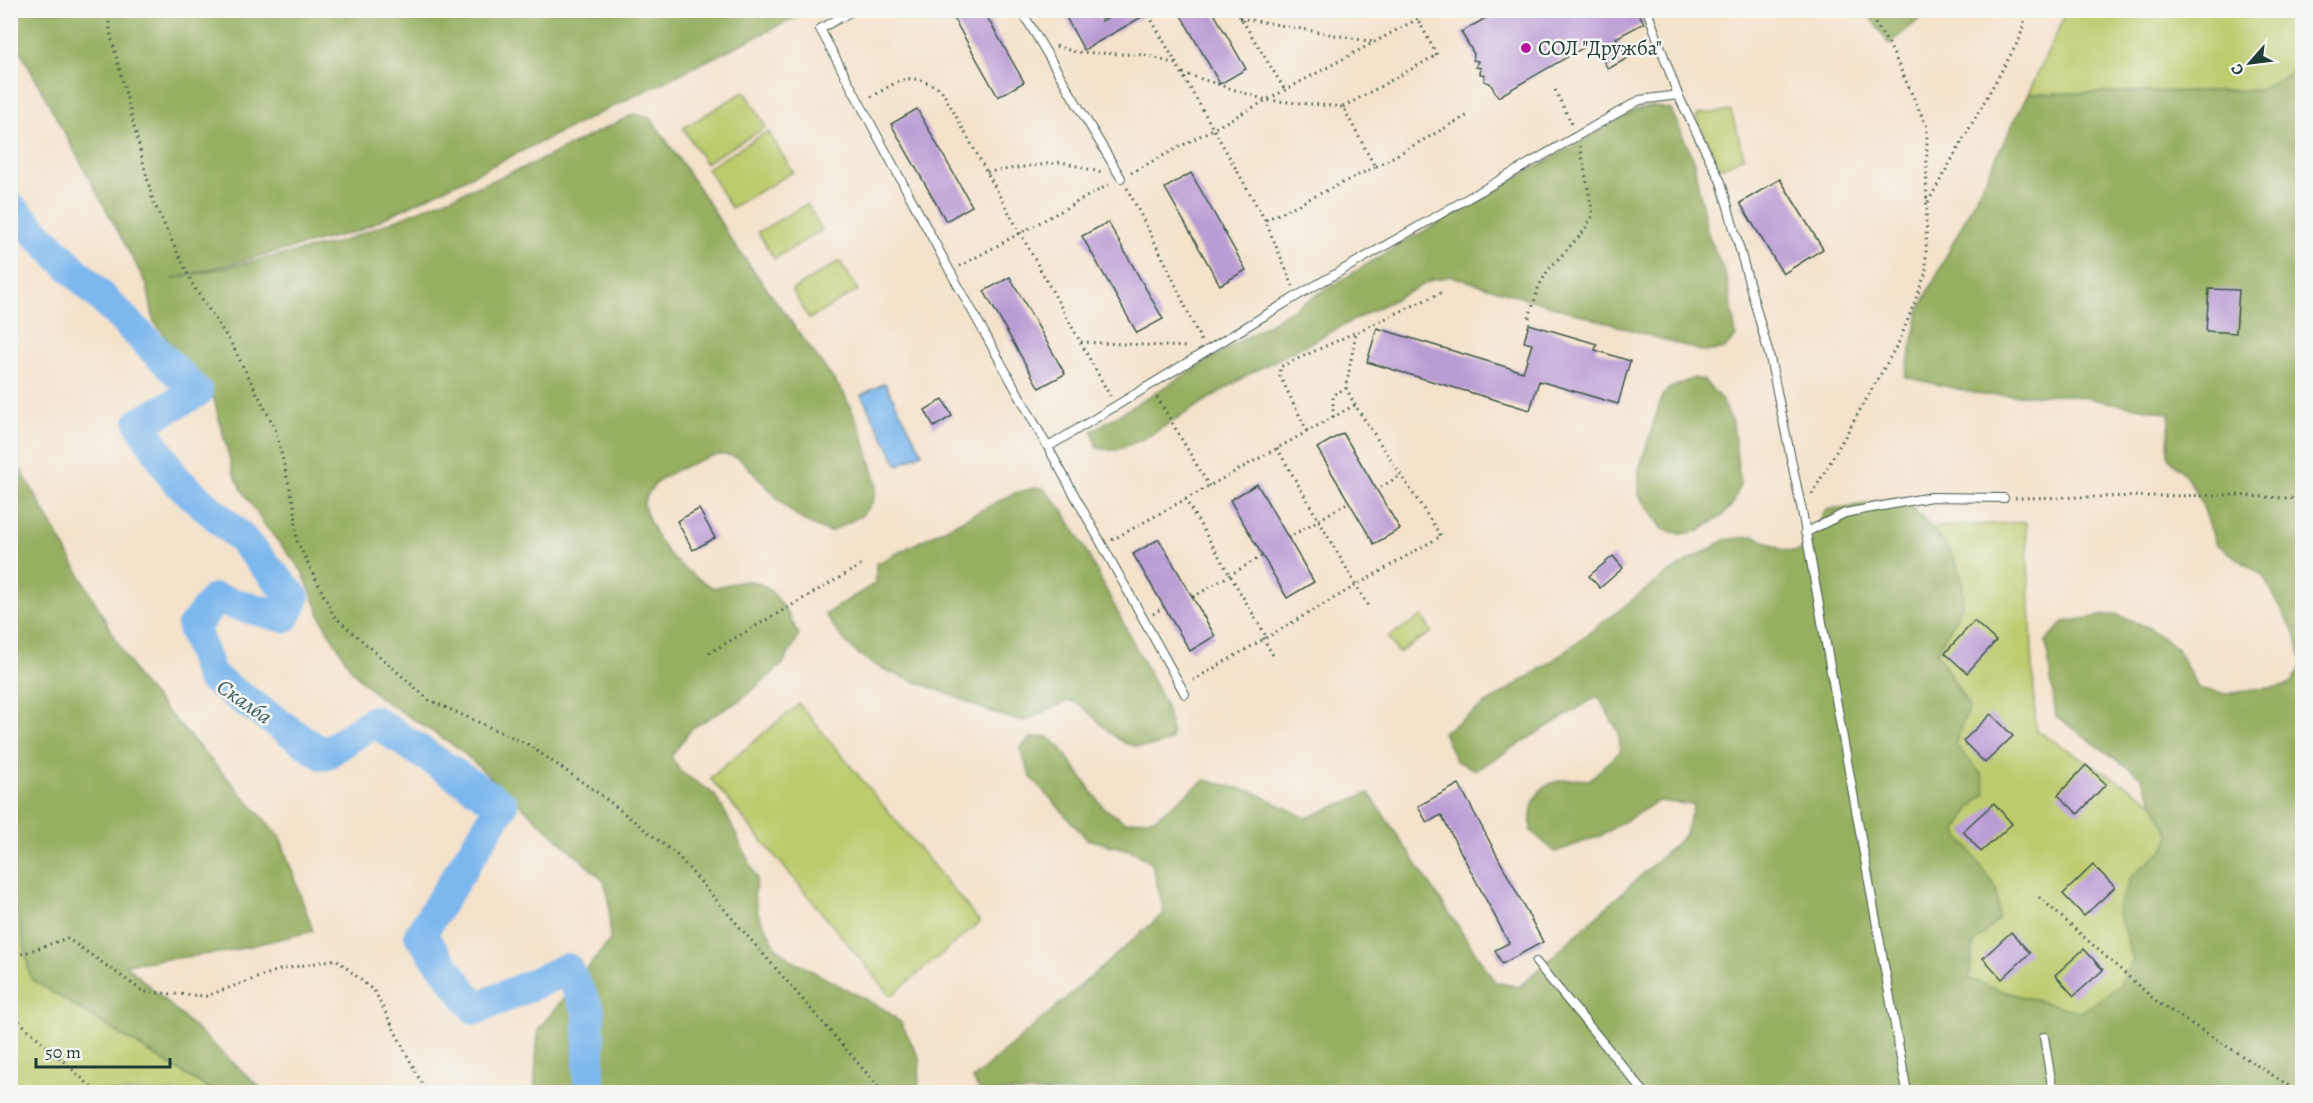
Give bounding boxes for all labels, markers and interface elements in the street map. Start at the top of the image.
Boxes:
north arrow [2220,33,2280,93]
place label: СОЛ "Дружба" [1538,34,1662,62]
marker: СОЛ "Дружба" [1519,41,1533,55]
text: С [2226,60,2250,79]
water label: Скалба [211,672,278,732]
scale bar [36,1031,170,1069]
text: 50 m [45,1040,81,1064]

